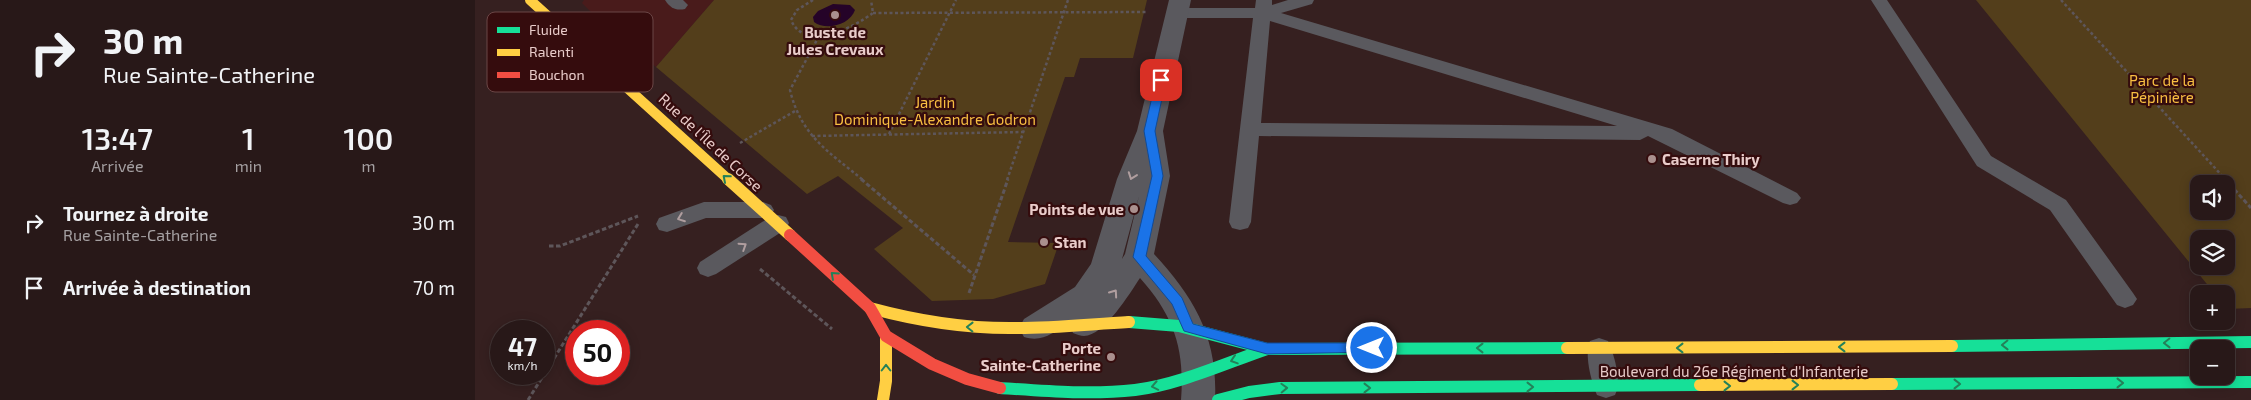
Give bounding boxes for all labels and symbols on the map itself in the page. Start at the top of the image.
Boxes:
marker: Buste de Jules Crevaux [829,9,841,21]
legend [487,12,653,92]
text: Fluide [529,21,568,38]
place label: Buste de Jules Crevaux [787,23,884,58]
text: Ralenti [529,43,574,60]
pin [1140,59,1182,101]
text: Bouchon [529,66,585,83]
park label: Parc de la Pépinière [2129,71,2195,106]
street label: Rue de l'Île de Corse [655,89,767,195]
park label: Jardin Dominique-Alexandre Godron [834,93,1036,128]
place label: Caserne Thiry [1662,150,1760,169]
marker: Caserne Thiry [1646,153,1658,165]
one-way arrow [1128,172,1138,180]
one-way arrow [723,174,732,183]
place label: Points de vue [1029,200,1124,218]
marker: Points de vue [1128,203,1140,215]
one-way arrow [677,212,686,222]
place label: Stan [1054,233,1086,251]
marker: Stan [1038,236,1050,248]
one-way arrow [737,242,746,252]
one-way arrow [831,272,840,281]
one-way arrow [1108,289,1117,299]
speed limit sign: 50 [565,320,630,385]
position arrow [1345,321,1397,373]
one-way arrow [965,322,973,332]
one-way arrow [2163,338,2171,348]
place label: Porte Sainte-Catherine [981,339,1101,374]
one-way arrow [2001,340,2009,351]
one-way arrow [1838,342,1846,352]
one-way arrow [1476,343,1484,353]
one-way arrow [1676,343,1684,353]
marker: Porte Sainte-Catherine [1105,351,1117,363]
one-way arrow [1230,354,1238,364]
street label: Boulevard du 26e Régiment d'Infanterie [1600,362,1868,380]
one-way arrow [881,364,891,372]
one-way arrow [2116,378,2124,388]
one-way arrow [1954,379,1961,389]
one-way arrow [1151,380,1159,390]
one-way arrow [1791,380,1799,391]
one-way arrow [1724,381,1731,391]
one-way arrow [1526,382,1534,392]
one-way arrow [1280,383,1288,394]
one-way arrow [1364,383,1371,393]

